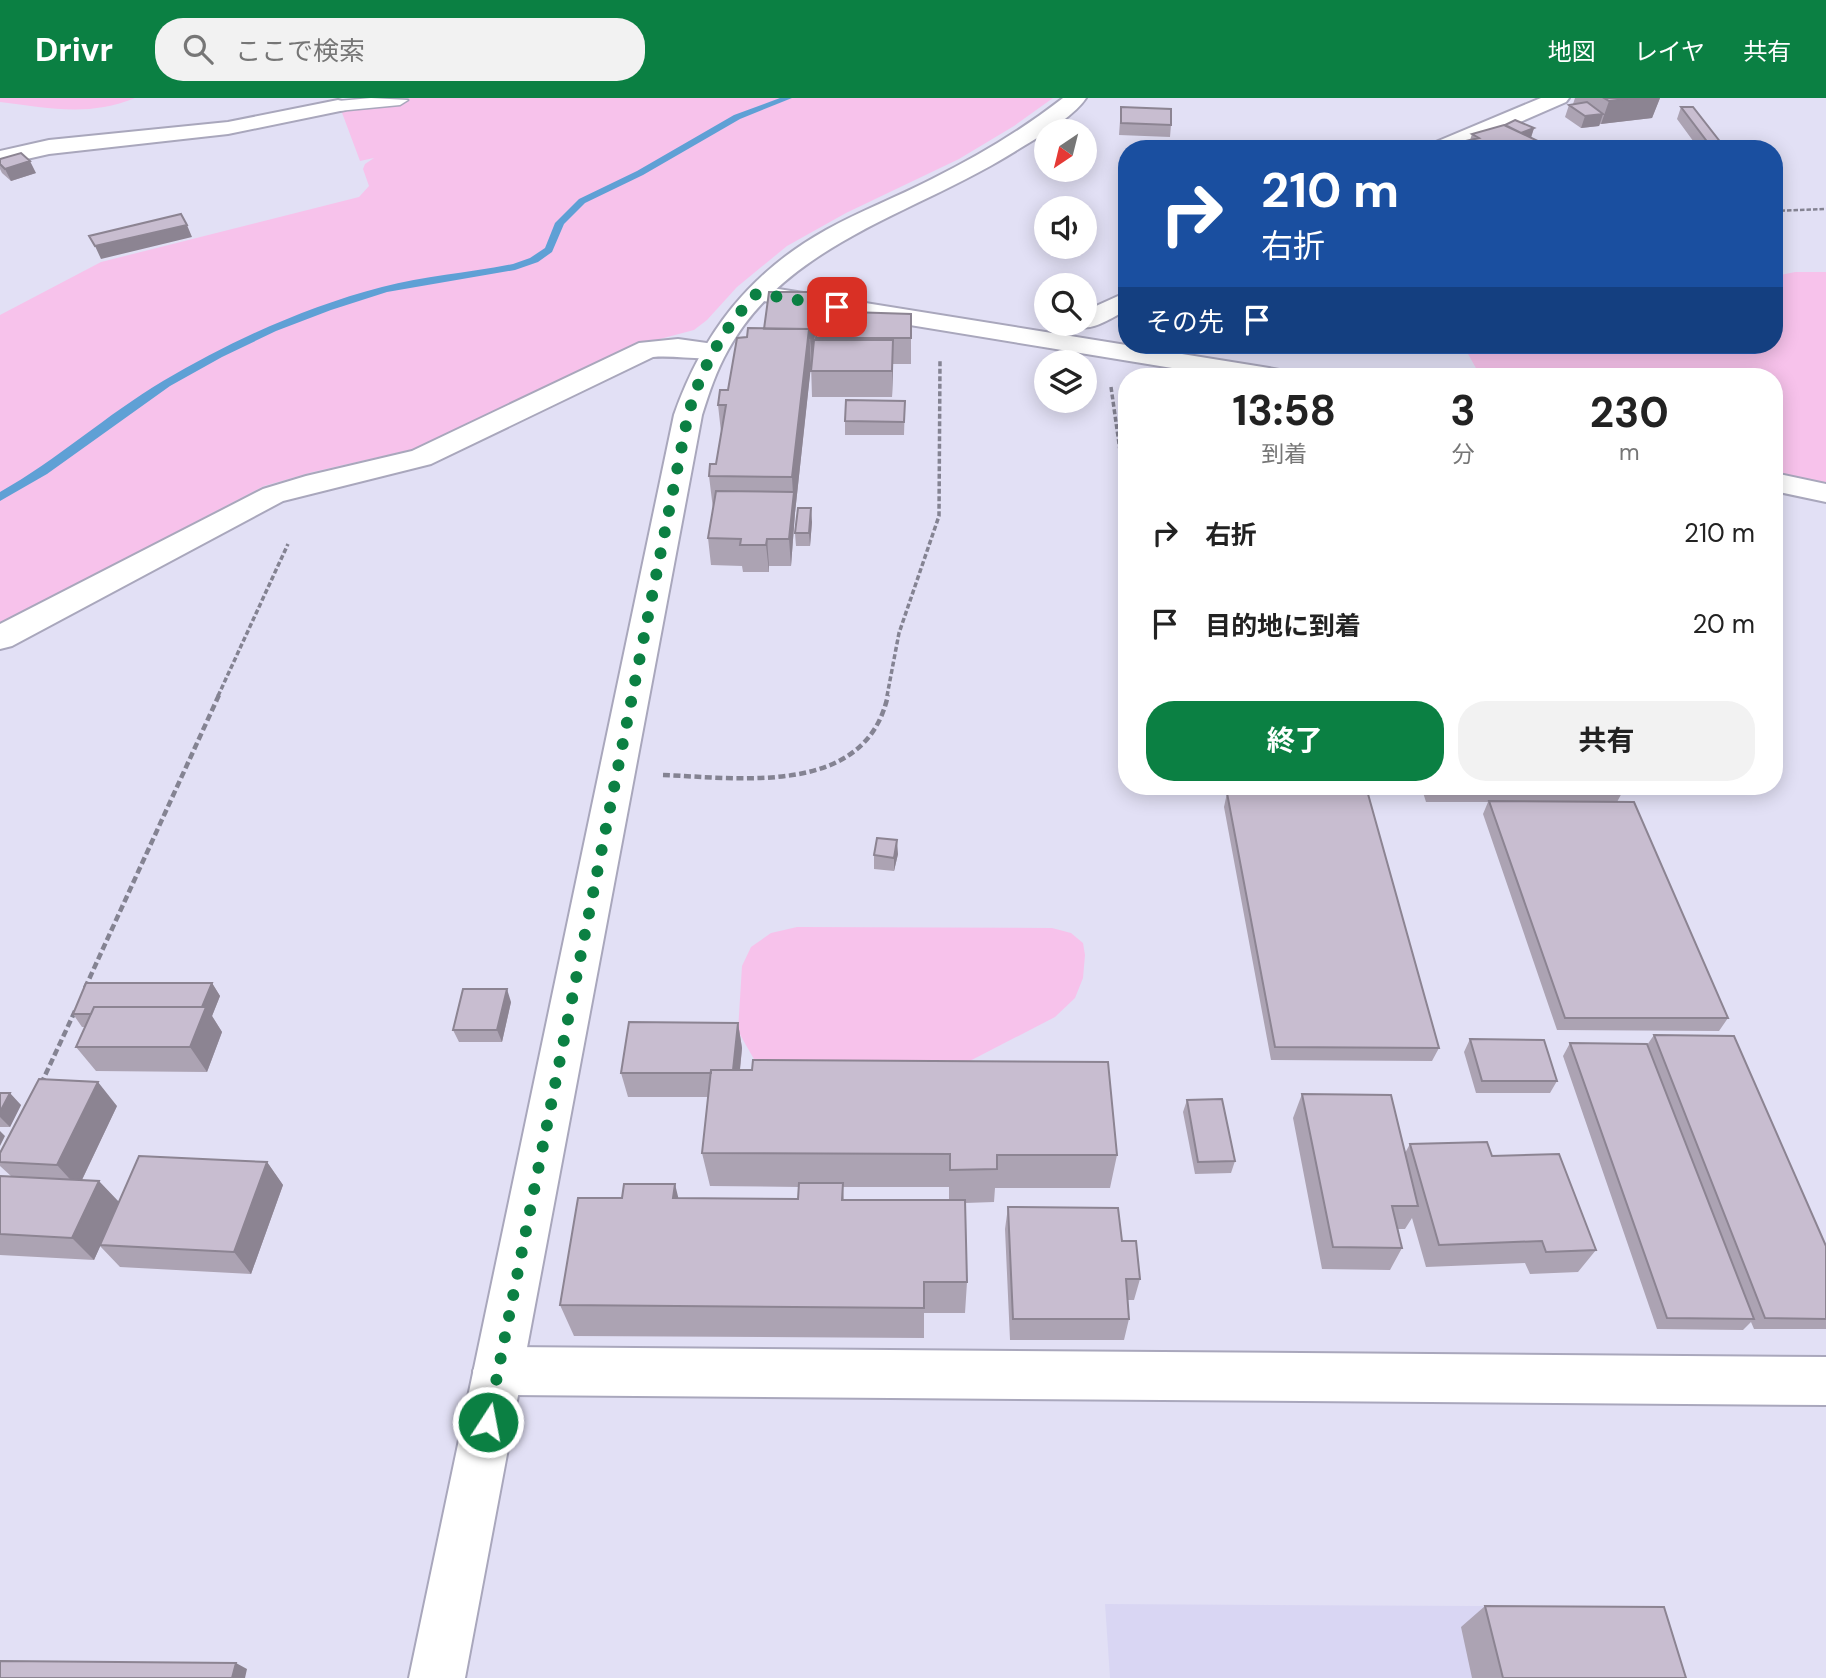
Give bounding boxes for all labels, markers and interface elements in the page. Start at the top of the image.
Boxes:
search box [155,18,645,81]
text: Drivr [35,28,113,71]
icon: search [179,30,217,68]
text: ここで検索 [235,34,365,68]
text: 地図 [1548,36,1596,67]
text: レイヤ [1634,36,1705,67]
text: 共有 [1743,36,1791,67]
north arrow [1034,119,1097,182]
map controls [1034,119,1097,413]
text: 210 m [1261,158,1399,222]
icon: right [1146,168,1237,259]
button: sound [1034,196,1097,259]
text: 右折 [1261,225,1325,267]
button: search [1034,273,1097,336]
pin [807,277,867,337]
icon: arrive [818,288,856,326]
icon: arrive [1238,301,1276,339]
text: その先 [1146,305,1224,339]
button: layers [1034,350,1097,413]
text: 13:58 [1232,383,1336,438]
text: 3 [1450,383,1476,438]
text: 230 [1590,385,1669,440]
text: m [1619,437,1640,467]
text: 到着 [1261,439,1307,469]
text: 分 [1451,439,1474,469]
icon: right [1146,514,1184,552]
text: 210 m [1684,516,1755,550]
text: 右折 [1205,518,1257,552]
icon: arrive [1146,605,1184,643]
text: 20 m [1692,607,1755,641]
text: 目的地に到着 [1205,609,1361,643]
button: 終了 [1146,701,1444,781]
button: 共有 [1458,701,1755,781]
position arrow [451,1385,525,1459]

